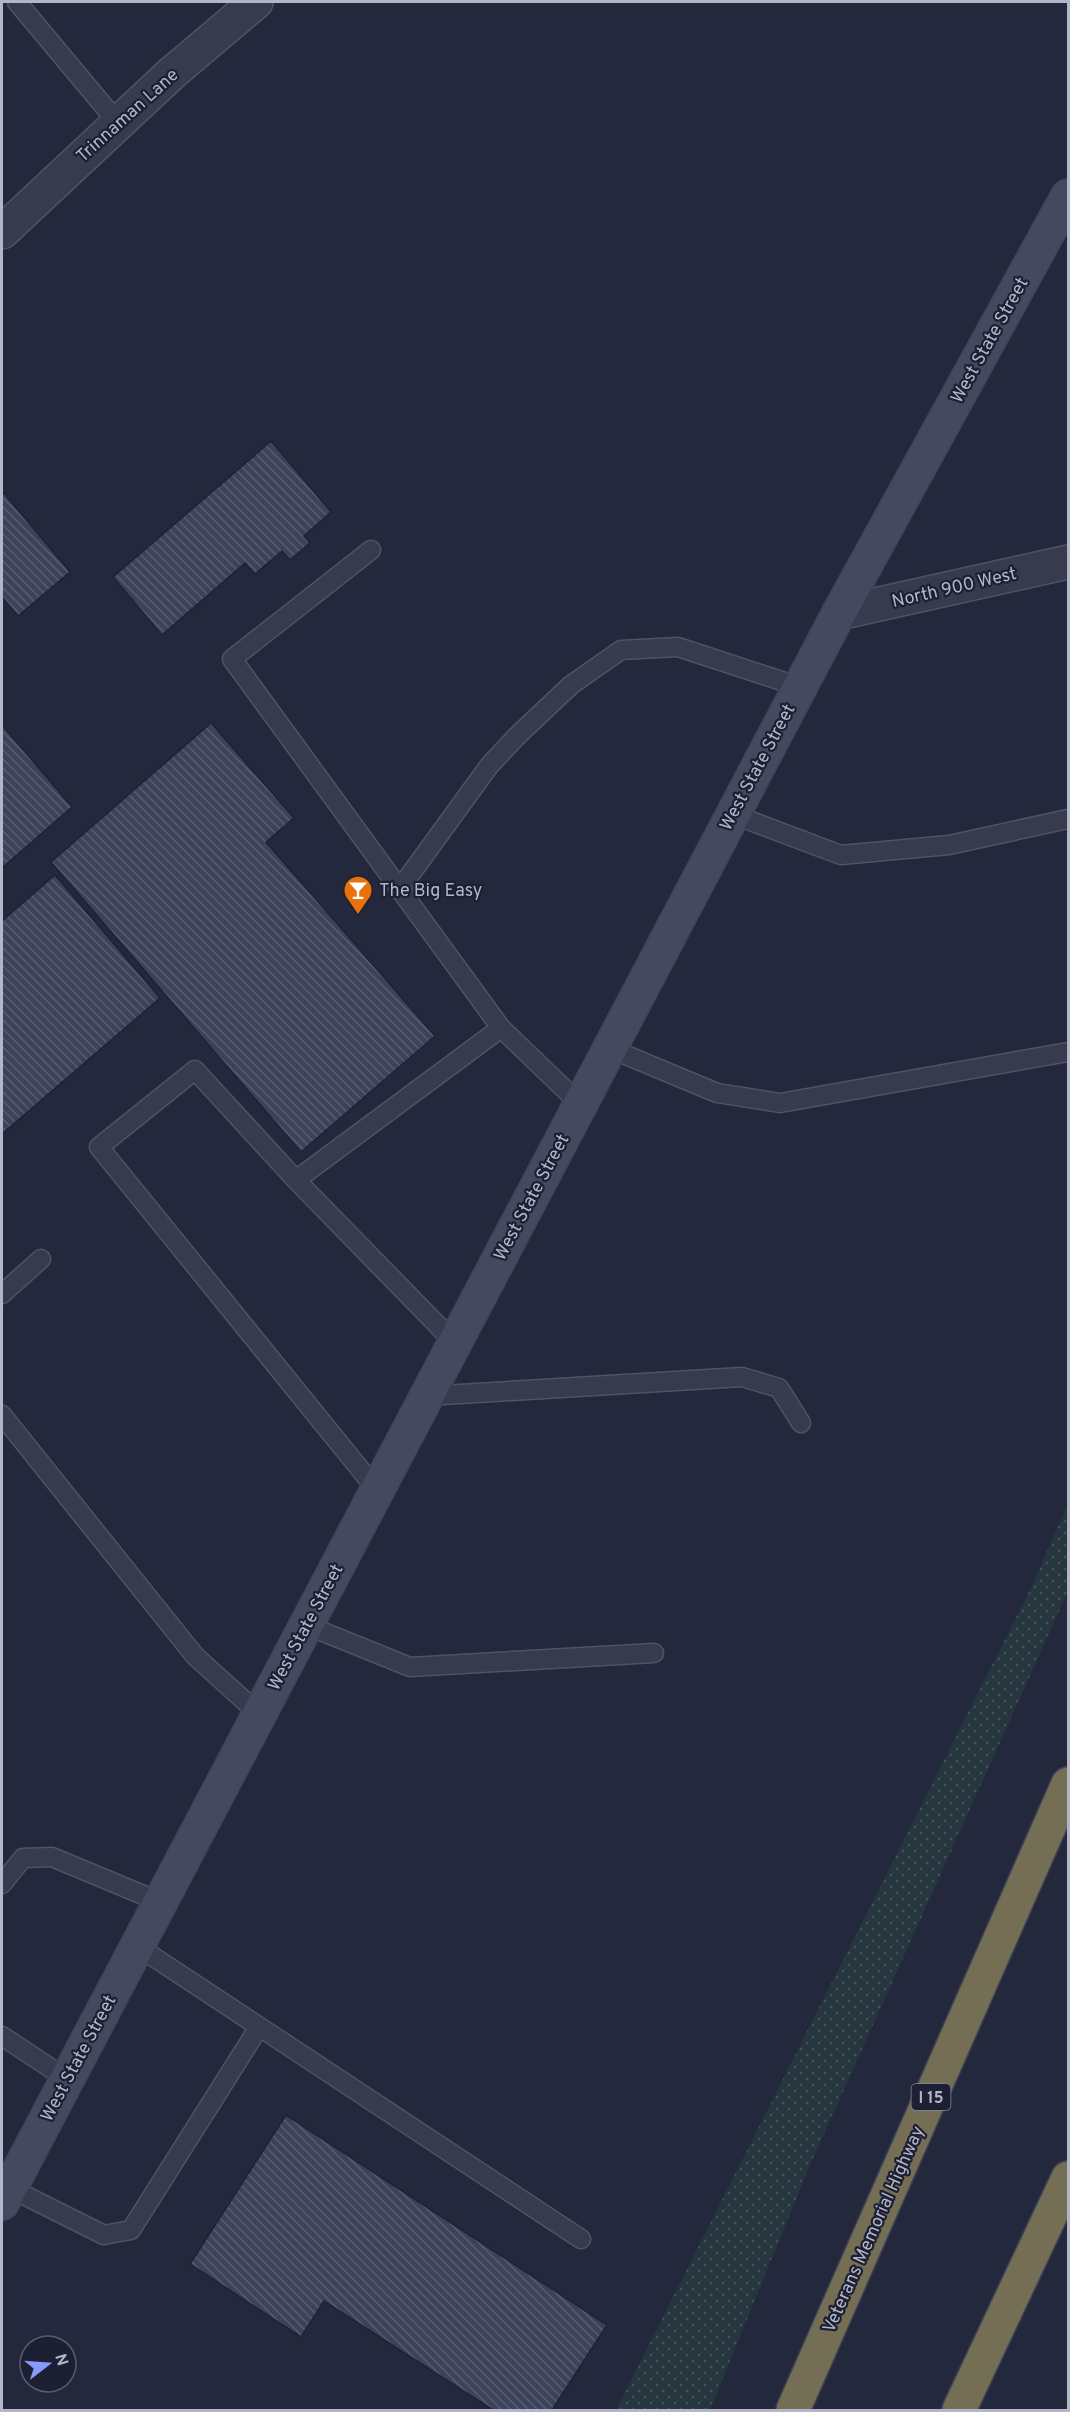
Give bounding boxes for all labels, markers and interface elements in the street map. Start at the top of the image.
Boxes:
street label: Trinnaman Lane [72,64,184,168]
street label: West State Street [946,274,1034,408]
street label: North 900 West [890,563,1019,614]
street label: West State Street [715,700,801,835]
bar icon: The Big Easy [342,874,374,916]
place label: The Big Easy [379,880,482,903]
street label: West State Street [489,1130,575,1265]
street label: West State Street [263,1560,349,1695]
street label: West State Street [36,1991,122,2126]
road number: I 15 [912,2084,950,2110]
street label: Veterans Memorial Highway [818,2123,930,2337]
north arrow [18,2334,78,2394]
text: N [49,2352,72,2369]

